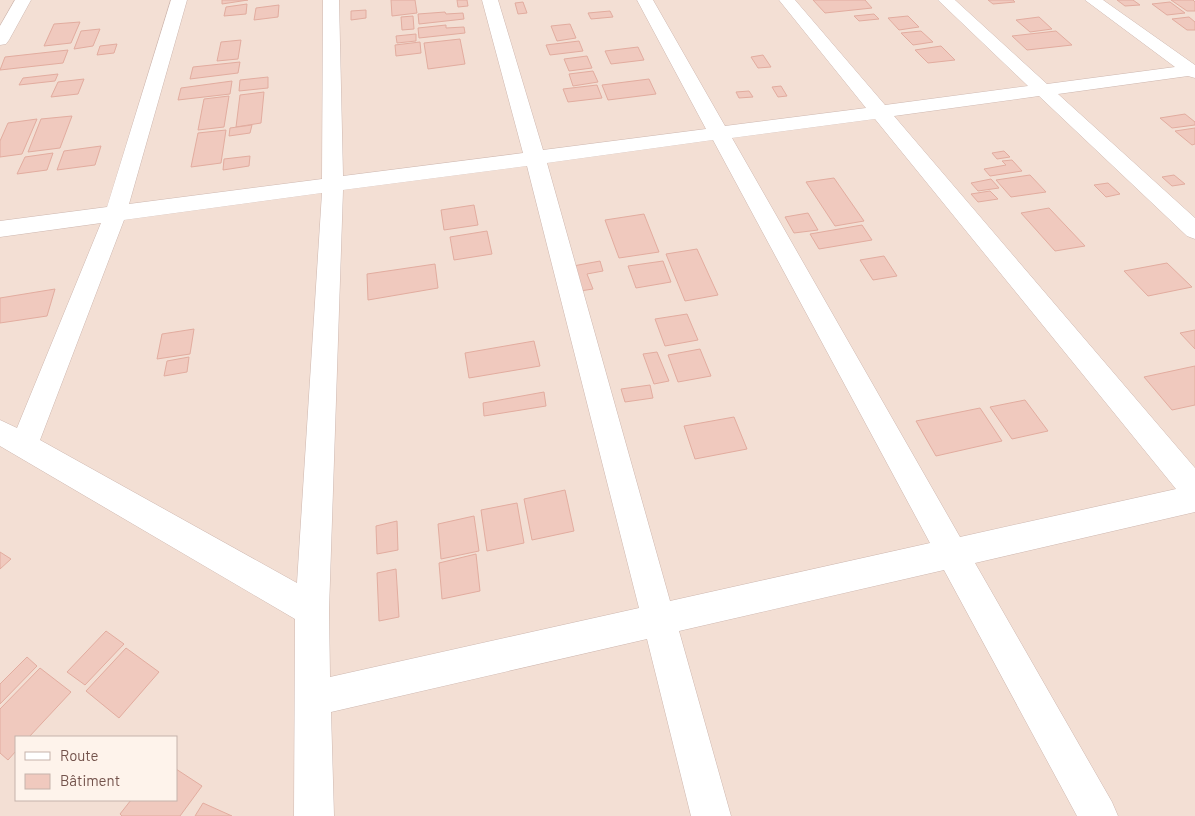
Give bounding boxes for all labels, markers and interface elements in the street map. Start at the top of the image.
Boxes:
legend [15,736,178,801]
text: Route [60,746,99,764]
text: Bâtiment [60,771,120,789]

